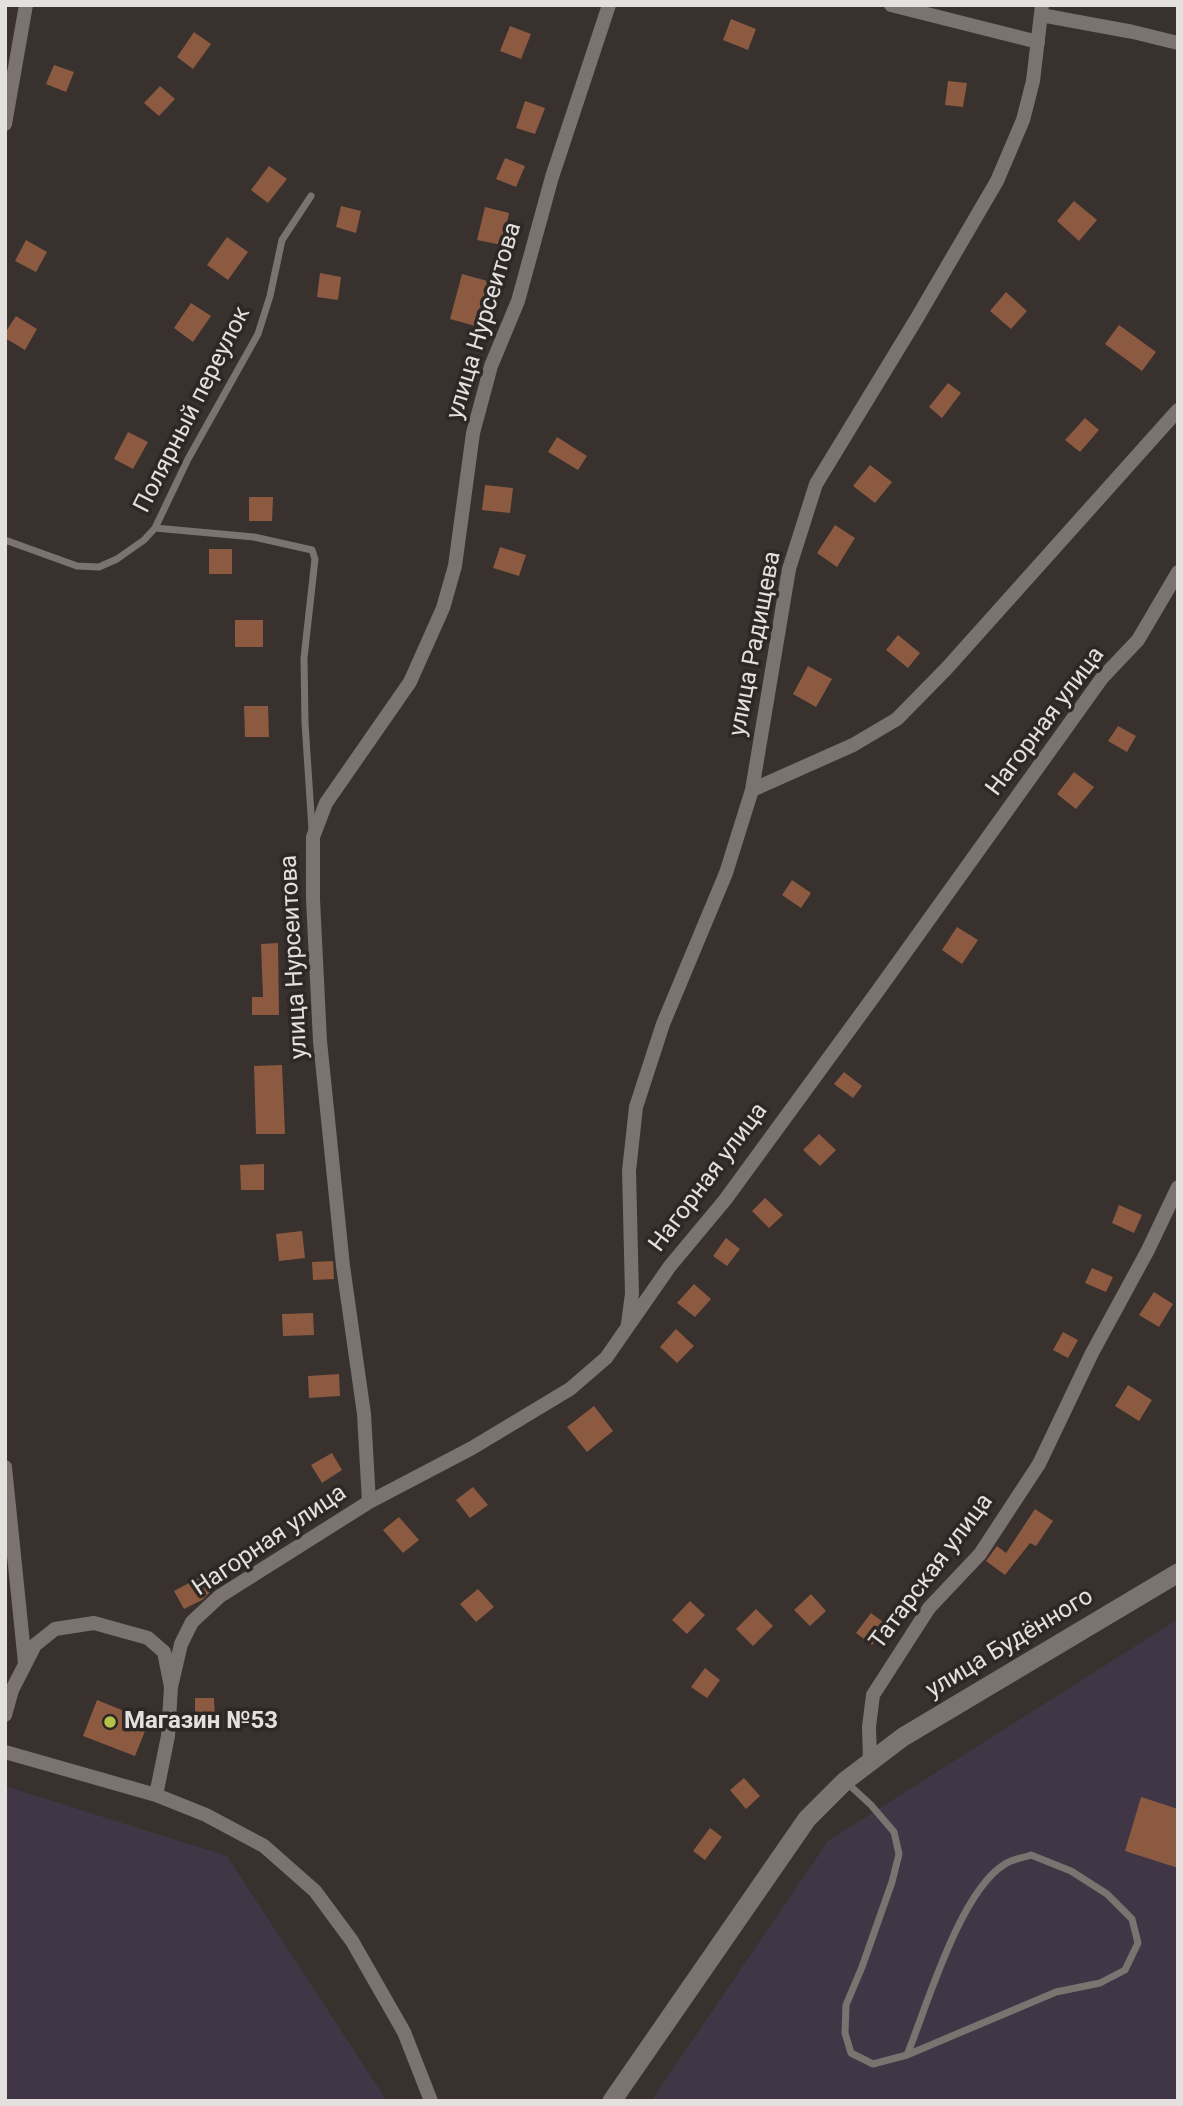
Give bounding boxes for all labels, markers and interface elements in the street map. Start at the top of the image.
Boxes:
street label: улица Нурсеитова [441,219,529,423]
street label: Полярный переулок [129,302,257,518]
street label: улица Радищева [724,549,788,739]
street label: Нагорная улица [981,642,1111,802]
street label: улица Нурсеитова [275,854,315,1060]
street label: Нагорная улица [644,1098,774,1258]
street label: Нагорная улица [188,1479,352,1603]
street label: Татарская улица [864,1489,1000,1655]
street label: улица Будённого [921,1583,1099,1705]
place label: Магазин №53 [124,1708,278,1736]
marker: Магазин №53 [102,1714,118,1730]

